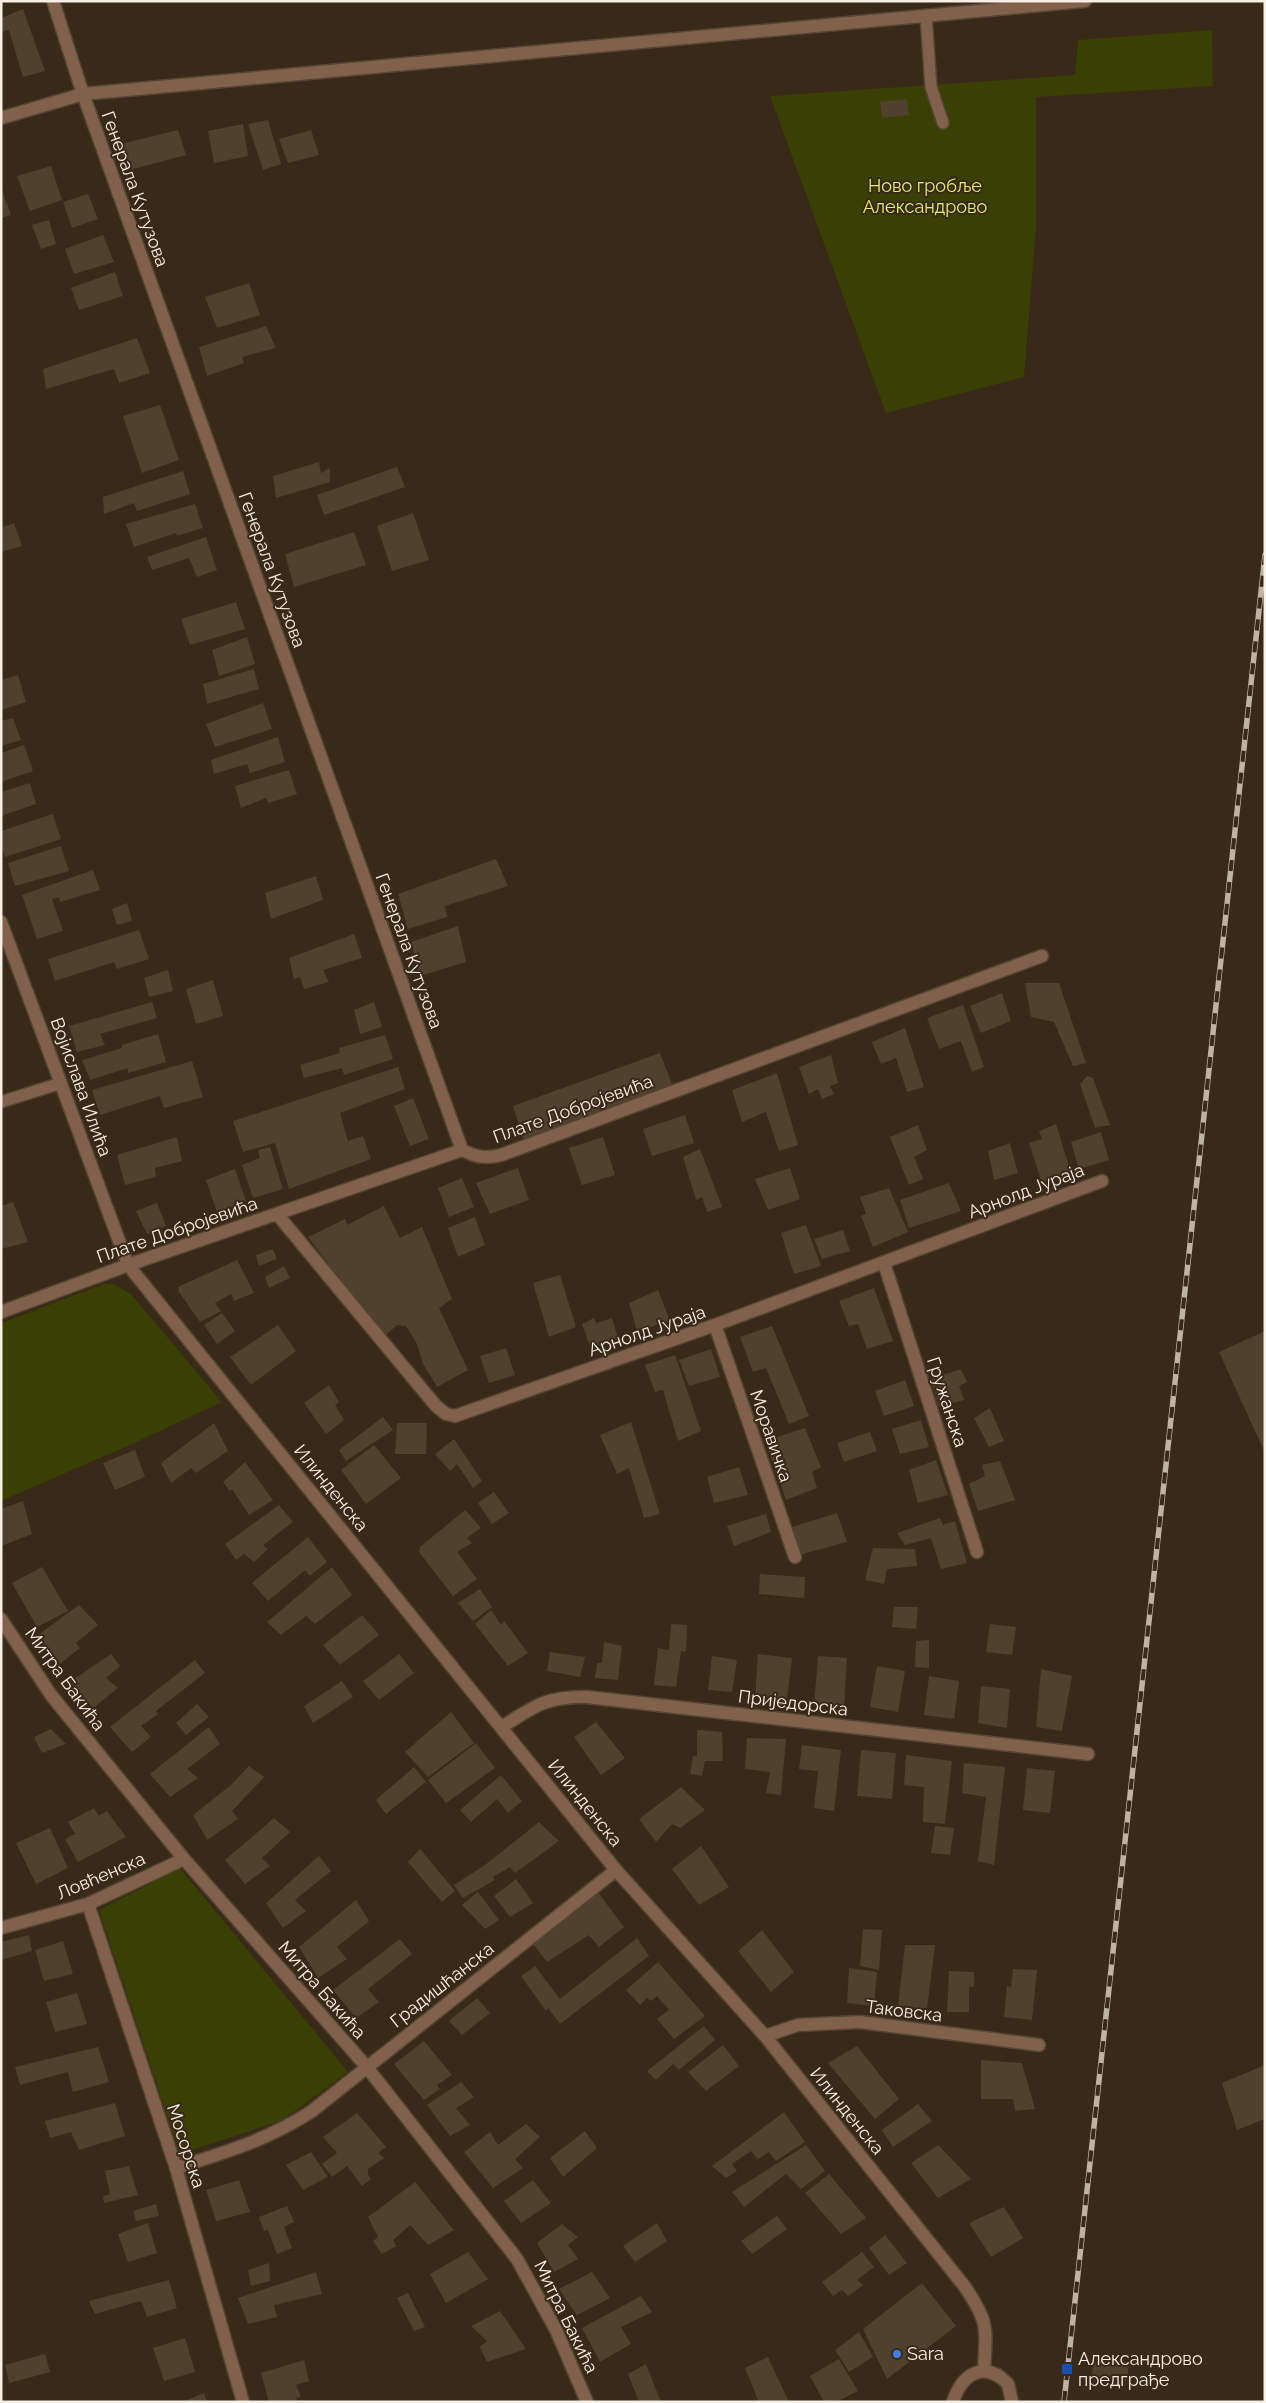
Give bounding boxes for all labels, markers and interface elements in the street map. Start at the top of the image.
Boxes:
street label: Генерала Кутузова [98,108,173,269]
park label: Ново гробље Александрово [863,175,988,217]
street label: Генерала Кутузова [235,489,310,650]
street label: Генерала Кутузова [372,870,447,1031]
street label: Војислава Илића [47,1014,116,1159]
street label: Плате Добројевића [490,1070,656,1147]
street label: Арнолд Јураја [965,1159,1087,1222]
street label: Плате Добројевића [94,1192,260,1267]
street label: Арнолд Јураја [586,1301,708,1360]
street label: Гружанска [923,1354,972,1449]
street label: Моравичка [746,1387,797,1485]
street label: Илинденска [290,1440,373,1535]
street label: Митра Бакића [21,1623,110,1734]
street label: Приједорска [737,1685,849,1720]
street label: Илинденска [544,1755,627,1850]
street label: Ловћенска [53,1848,148,1904]
street label: Митра Бакића [274,1937,370,2043]
street label: Градишћанска [386,1938,498,2032]
street label: Таковска [864,1995,944,2026]
street label: Илинденска [806,2063,889,2158]
street label: Мосорска [163,2101,210,2190]
street label: Митра Бакића [530,2257,603,2376]
place label: Sara [907,2343,944,2364]
marker: Sara [891,2348,903,2360]
place label: Александрово предграђе [1078,2348,1203,2390]
marker: Александрово предграђе [1060,2362,1074,2376]

